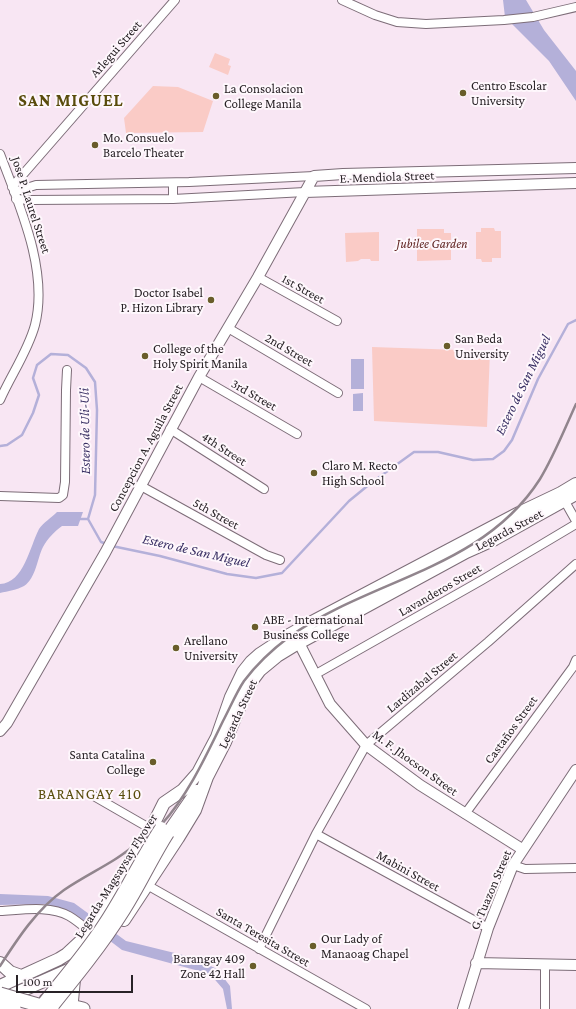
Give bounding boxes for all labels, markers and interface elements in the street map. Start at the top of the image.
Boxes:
street label: Arlegui Street [87,17,145,81]
place label: Centro Escolar University [471,78,547,109]
place label: La Consolacion College Manila [224,81,303,112]
marker: Centro Escolar University [458,88,468,98]
district label: SAN MIGUEL [18,91,124,111]
marker: La Consolacion College Manila [211,91,221,101]
place label: Mo. Consuelo Barcelo Theater [103,130,184,161]
marker: Mo. Consuelo Barcelo Theater [90,140,100,150]
street label: Jose P. Laurel Street [8,155,54,255]
street label: E. Mendiola Street [339,168,435,186]
park label: Jubilee Garden [396,236,468,252]
street label: 1st Street [279,271,327,307]
place label: Doctor Isabel P. Hizon Library [121,285,203,316]
marker: Doctor Isabel P. Hizon Library [206,295,216,305]
street label: 2nd Street [262,330,316,370]
place label: San Beda University [455,331,509,362]
water label: Estero de San Miguel [492,332,554,438]
place label: College of the Holy Spirit Manila [153,341,248,372]
marker: San Beda University [442,341,452,351]
marker: College of the Holy Spirit Manila [140,351,150,361]
street label: 3rd Street [228,376,280,414]
street label: Concepcion A. Aguila Street [106,381,186,515]
water label: Estero de Uli-Uli [76,388,94,474]
street label: 4th Street [198,429,250,469]
place label: Claro M. Recto High School [322,458,397,489]
marker: Claro M. Recto High School [309,468,319,478]
street label: 5th Street [190,495,242,533]
street label: Legarda Street [472,506,546,554]
water label: Estero de San Miguel [141,531,251,571]
street label: Lavanderos Street [396,560,484,620]
place label: ABE - International Business College [263,612,363,643]
marker: ABE - International Business College [250,622,260,632]
place label: Arellano University [184,633,238,664]
marker: Arellano University [171,643,181,653]
street label: Lardizabal Street [383,648,461,716]
street label: Legarda Street [215,677,261,751]
street label: Castaños Street [481,693,541,767]
street label: M. F. Jhocson Street [369,727,461,799]
place label: Santa Catalina College [70,747,145,778]
marker: Santa Catalina College [148,757,158,767]
district label: BARANGAY 410 [38,785,142,803]
street label: Legarda-Magsaysay Flyover [71,811,161,941]
street label: Mabini Street [374,847,442,895]
street label: G. Tuazon Street [467,848,515,932]
street label: Santa Teresita Street [213,904,313,970]
place label: Our Lady of Manaoag Chapel [321,931,409,962]
marker: Our Lady of Manaoag Chapel [308,941,318,951]
place label: Barangay 409 Zone 42 Hall [173,951,245,982]
marker: Barangay 409 Zone 42 Hall [248,961,258,971]
scale bar [18,967,135,993]
text: 100 m [23,975,52,989]

